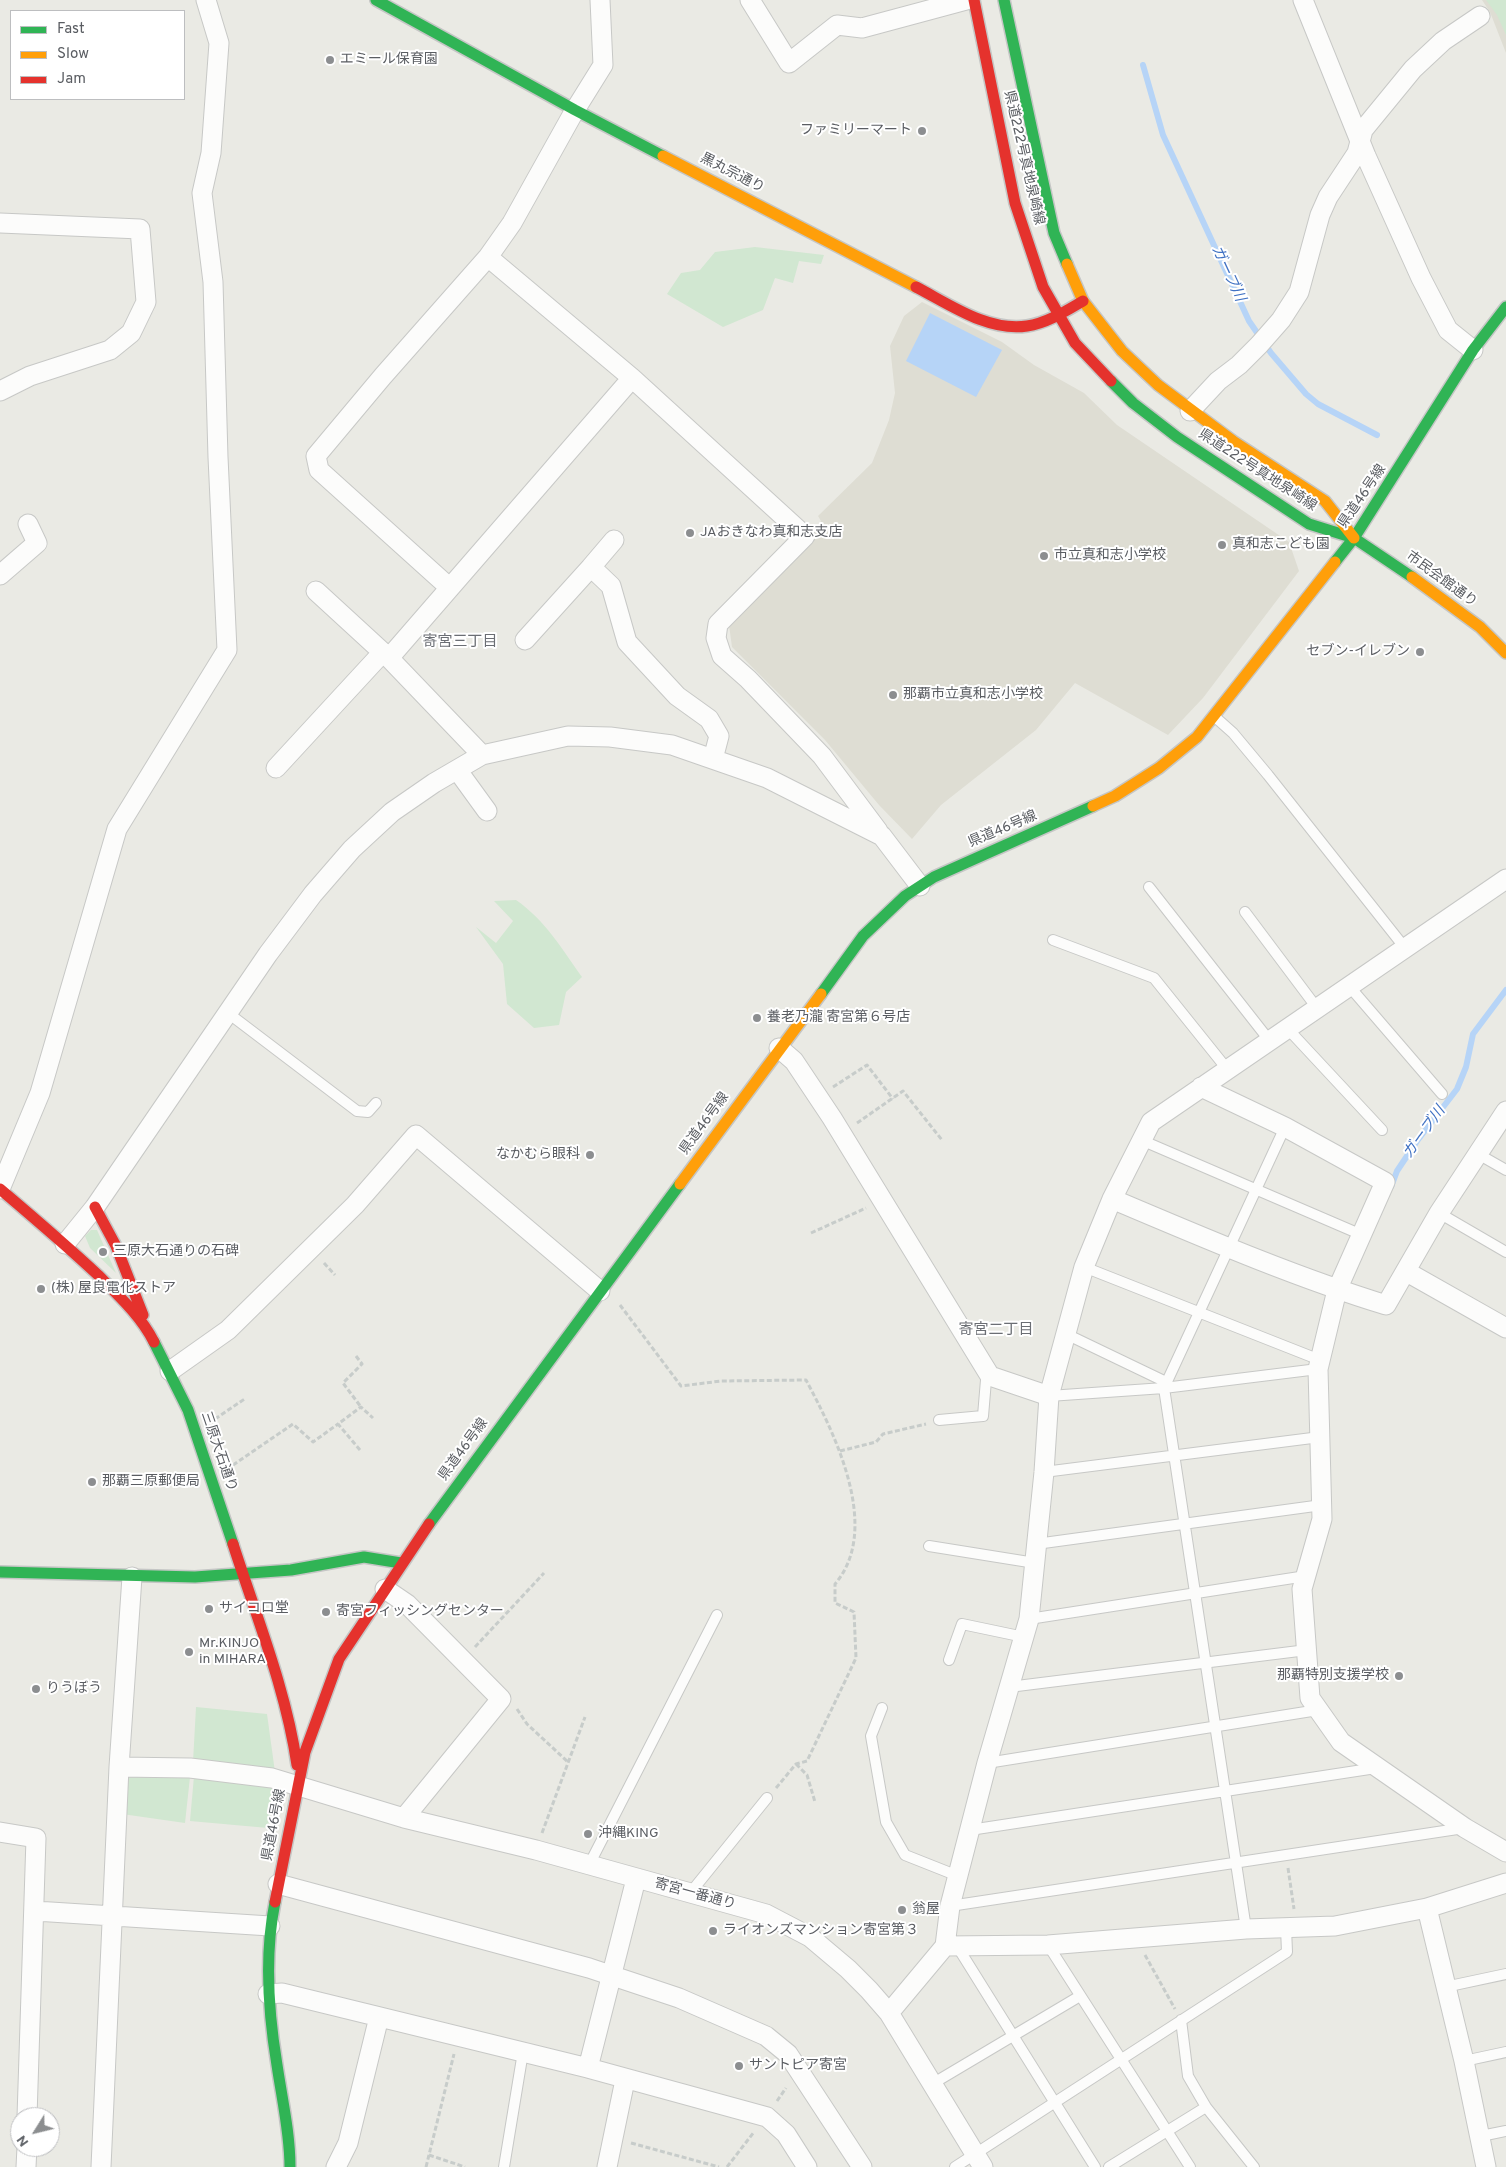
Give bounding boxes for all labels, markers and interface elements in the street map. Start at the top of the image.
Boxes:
legend [10,10,185,100]
text: Fast [57,20,85,39]
text: Slow [57,45,89,64]
place label: エミール保育園 [340,52,438,68]
marker: エミール保育園 [324,54,336,66]
text: Jam [57,70,86,89]
street label: 県道222号真地泉崎線 [999,89,1047,227]
place label: ファミリーマート [800,123,912,139]
marker: ファミリーマート [916,125,928,137]
street label: 黒丸宗通り [697,151,767,197]
water label: ガーブ川 [1206,243,1248,305]
street label: 県道222号真地泉崎線 [1195,426,1319,516]
street label: 県道46号線 [1336,462,1390,532]
place label: JAおきなわ真和志支店 [700,525,843,541]
marker: JAおきなわ真和志支店 [684,527,696,539]
place label: 真和志こども園 [1232,537,1330,553]
marker: 真和志こども園 [1216,539,1228,551]
place label: 市立真和志小学校 [1054,548,1166,564]
street label: 市民会館通り [1402,549,1480,611]
marker: 市立真和志小学校 [1038,550,1050,562]
district label: 寄宮三丁目 [423,634,497,652]
place label: セブン-イレブン [1306,644,1410,660]
marker: セブン-イレブン [1414,646,1426,658]
place label: 那覇市立真和志小学校 [903,687,1043,703]
marker: 那覇市立真和志小学校 [887,689,899,701]
street label: 県道46号線 [966,808,1040,852]
place label: 養老乃瀧 寄宮第６号店 [767,1010,910,1026]
marker: 養老乃瀧 寄宮第６号店 [751,1012,763,1024]
street label: 県道46号線 [677,1090,733,1158]
water label: ガーブ川 [1400,1103,1450,1163]
place label: なかむら眼科 [496,1147,580,1163]
marker: なかむら眼科 [584,1149,596,1161]
place label: 三原大石通りの石碑 [113,1244,239,1260]
marker: 三原大石通りの石碑 [97,1246,109,1258]
place label: (株) 屋良電化ストア [51,1281,176,1297]
marker: (株) 屋良電化ストア [35,1283,47,1295]
district label: 寄宮二丁目 [959,1322,1033,1340]
street label: 三原大石通り [196,1410,240,1494]
street label: 県道46号線 [436,1416,492,1484]
place label: 那覇三原郵便局 [102,1474,200,1490]
marker: 那覇三原郵便局 [86,1476,98,1488]
place label: サイコロ堂 [219,1601,289,1617]
marker: サイコロ堂 [203,1603,215,1615]
place label: 寄宮フィッシングセンター [336,1604,504,1620]
marker: 寄宮フィッシングセンター [320,1606,332,1618]
place label: Mr.KINJO in MIHARA [199,1636,266,1668]
marker: Mr.KINJO in MIHARA [183,1646,195,1658]
place label: 那覇特別支援学校 [1277,1668,1389,1684]
marker: 那覇特別支援学校 [1393,1670,1405,1682]
place label: りうぼう [46,1681,102,1697]
marker: りうぼう [30,1683,42,1695]
street label: 県道46号線 [260,1788,290,1862]
place label: 沖縄KING [598,1826,659,1842]
marker: 沖縄KING [582,1828,594,1840]
street label: 寄宮一番通り [652,1876,738,1914]
place label: 翁屋 [912,1902,940,1918]
marker: 翁屋 [896,1904,908,1916]
place label: ライオンズマンション寄宮第３ [723,1923,919,1939]
marker: ライオンズマンション寄宮第３ [707,1925,719,1937]
place label: サントピア寄宮 [749,2058,847,2074]
marker: サントピア寄宮 [733,2060,745,2072]
north arrow [10,2107,60,2157]
text: N [13,2131,33,2150]

